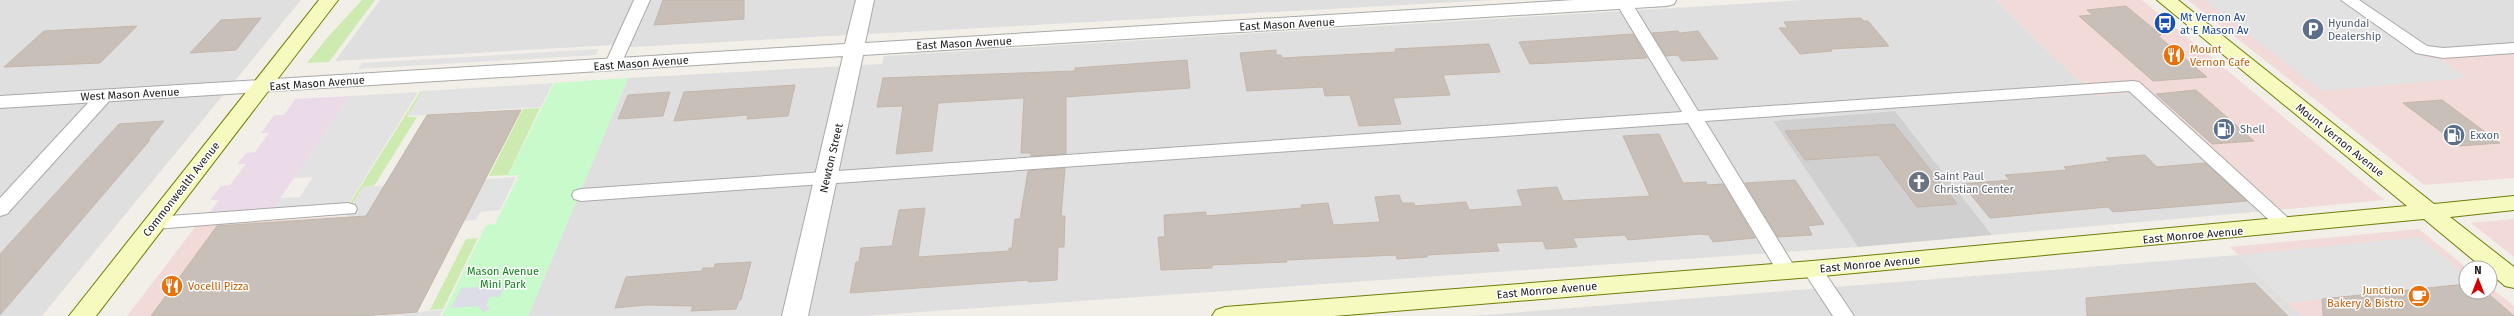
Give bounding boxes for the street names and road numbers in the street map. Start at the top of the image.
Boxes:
street label: East Mason Avenue [1239,16,1335,33]
street label: East Mason Avenue [916,35,1012,52]
street label: East Mason Avenue [593,54,689,73]
street label: East Mason Avenue [269,74,365,93]
street label: West Mason Avenue [80,85,180,104]
street label: Mount Vernon Avenue [2293,101,2386,180]
street label: Newton Street [817,122,846,194]
street label: Commonwealth Avenue [140,139,222,239]
street label: East Monroe Avenue [2142,225,2244,246]
street label: East Monroe Avenue [1819,254,1921,275]
street label: East Monroe Avenue [1496,280,1598,301]

